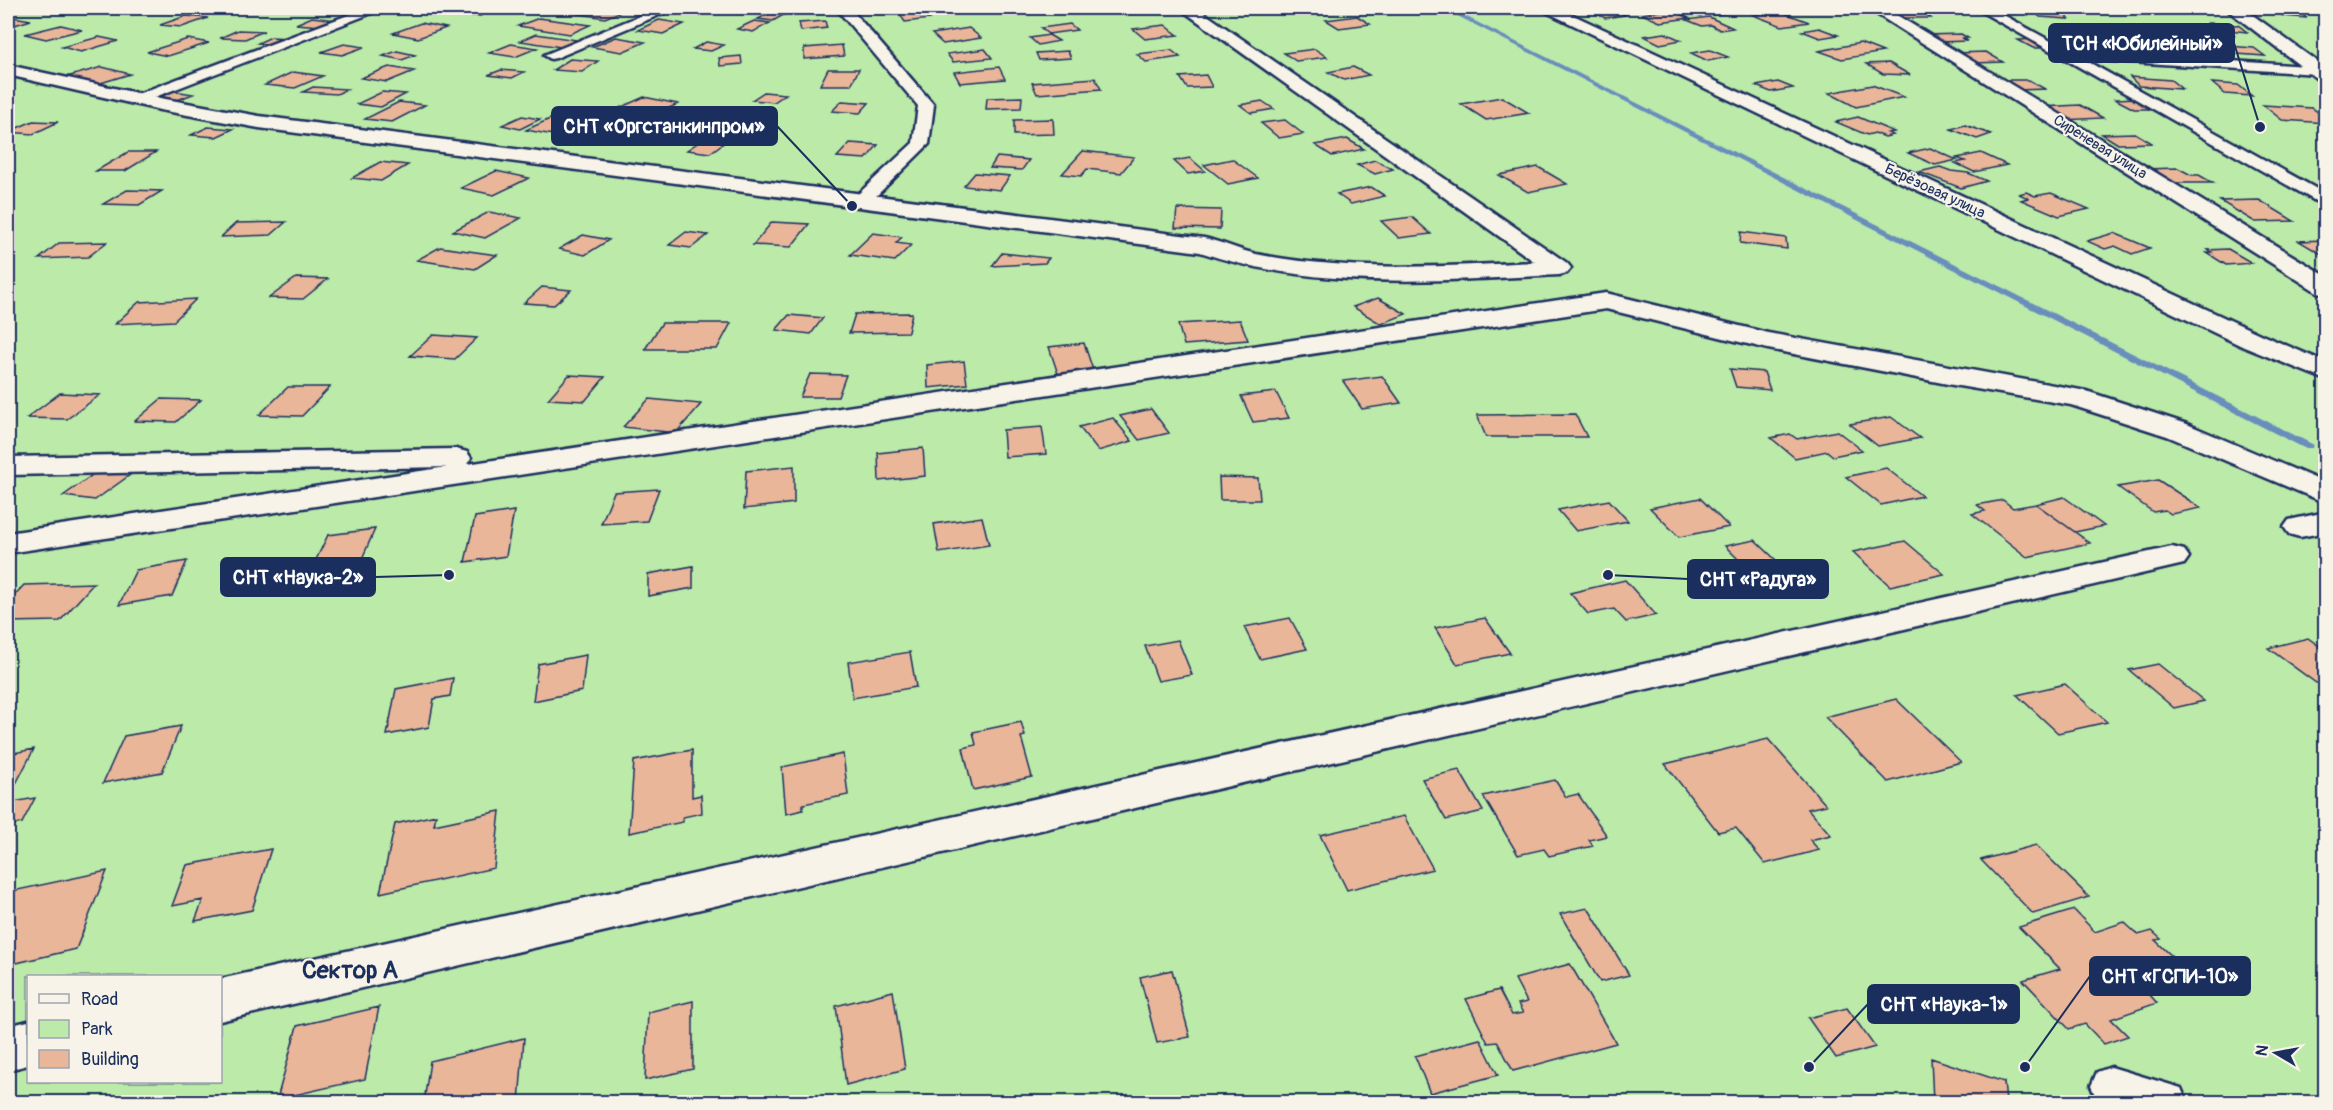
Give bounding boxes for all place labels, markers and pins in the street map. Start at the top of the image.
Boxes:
callout: ТСН «Юбилейный» [2049,24,2234,62]
callout: СНТ «Оргстанкинпром» [552,107,777,145]
callout: СНТ «Наука-2» [221,558,375,596]
callout: СНТ «Радуга» [1688,560,1828,598]
callout: СНТ «ГСПИ-10» [2090,957,2250,995]
callout: СНТ «Наука-1» [1868,985,2019,1023]

